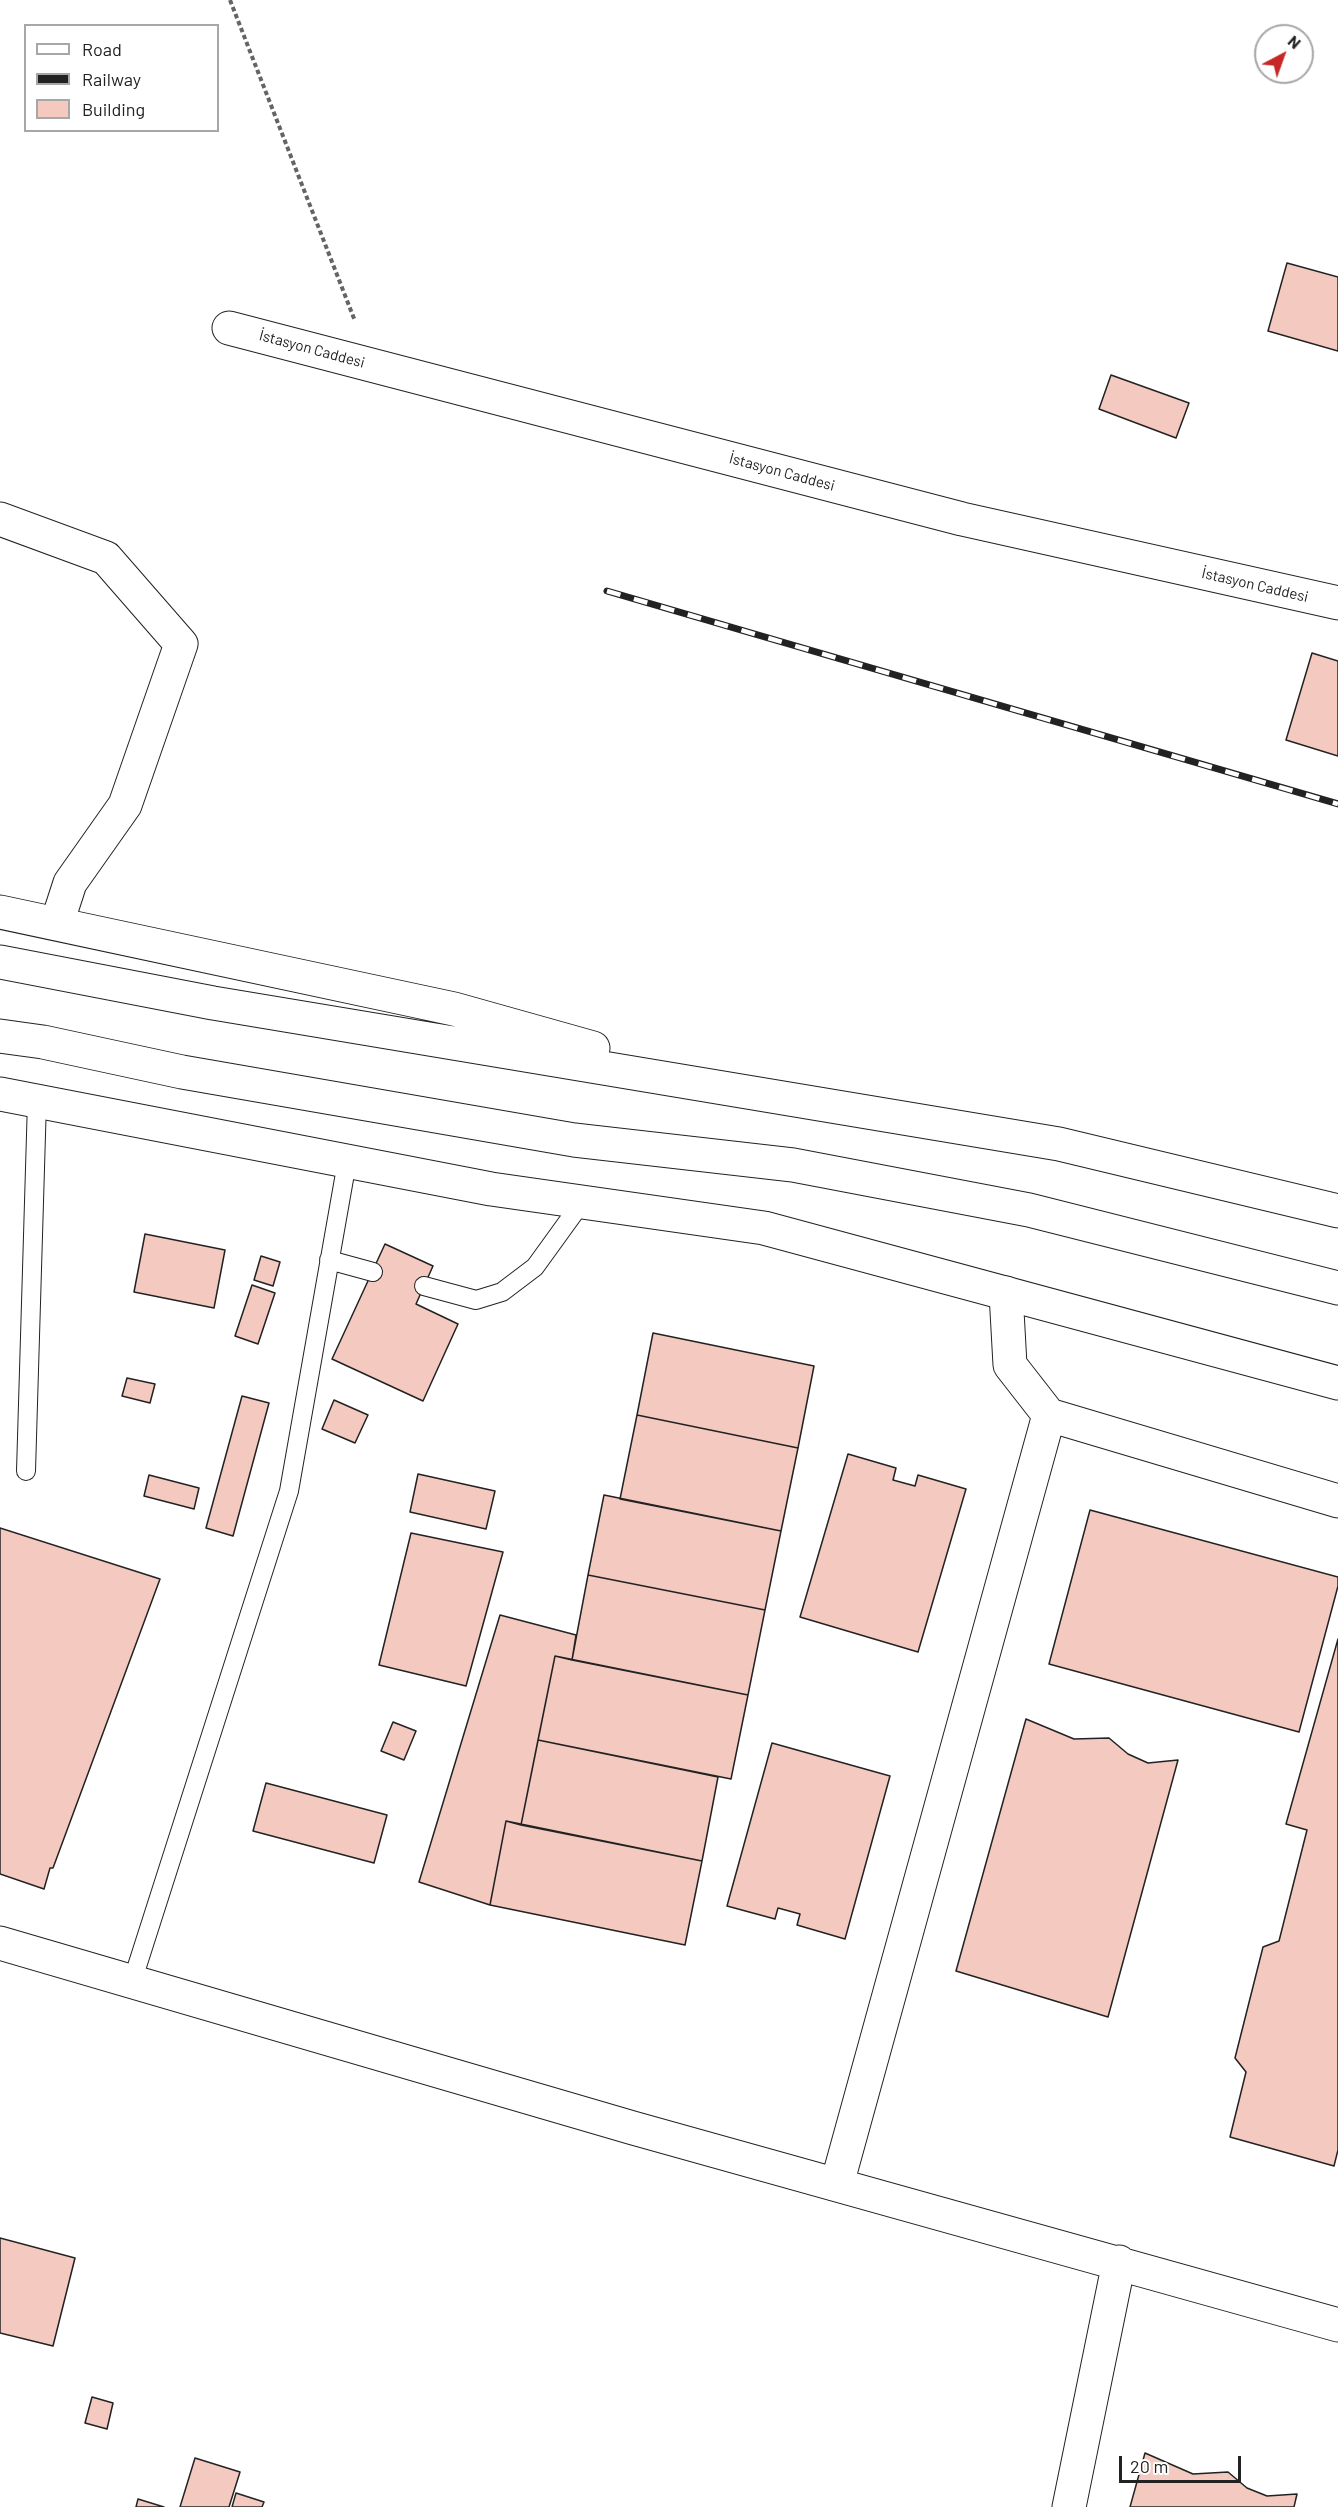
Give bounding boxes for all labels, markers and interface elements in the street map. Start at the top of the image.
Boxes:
legend [24,24,219,132]
north arrow [1254,24,1314,84]
text: N [1285,31,1305,52]
text: Road [82,38,122,60]
text: Railway [82,68,141,90]
text: Building [82,98,145,120]
street label: İstasyon Caddesi [257,326,367,372]
street label: İstasyon Caddesi [727,449,837,495]
street label: İstasyon Caddesi [1200,564,1310,606]
scale bar [1122,2444,1244,2482]
text: 20 m [1130,2455,1168,2477]

